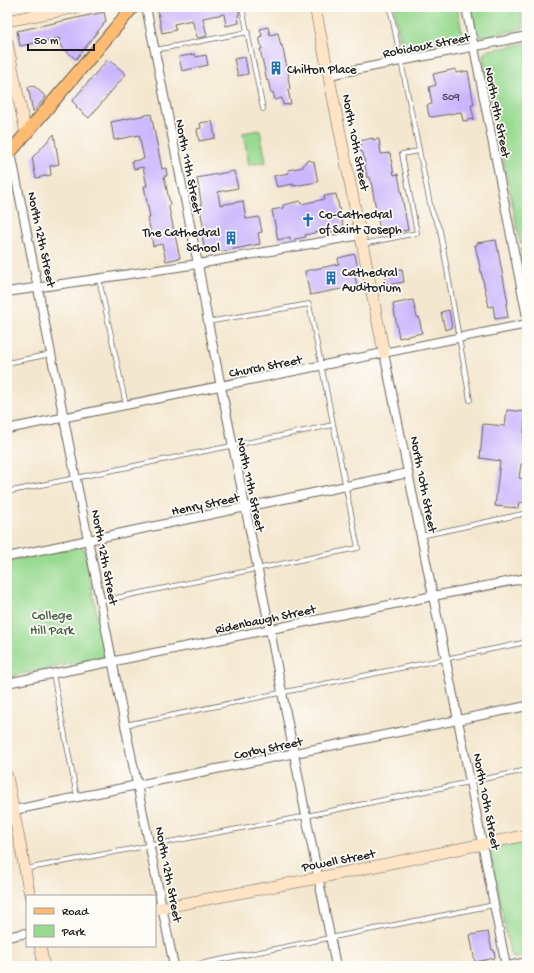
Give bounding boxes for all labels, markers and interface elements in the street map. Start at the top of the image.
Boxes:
scale bar [28,26,94,52]
street label: Robidoux Street [382,30,473,62]
text: 50 m [34,35,59,49]
building icon: Chilton Place [268,60,284,76]
place label: Chilton Place [287,63,357,78]
street label: North 9th Street [480,66,513,161]
house number: 509 [442,92,460,104]
street label: North 10th Street [338,93,372,194]
street label: North 11th Street [171,118,204,217]
street label: North 12th Street [23,191,58,290]
place label: Co-Cathedral of Saint Joseph [319,208,402,238]
church icon: Co-Cathedral of Saint Joseph [300,212,316,228]
place label: The Cathedral School [142,226,220,256]
building icon: The Cathedral School [223,230,239,246]
place label: Cathedral Auditorium [342,266,401,296]
building icon: Cathedral Auditorium [323,270,339,286]
street label: Church Street [228,353,305,382]
street label: North 10th Street [406,435,440,536]
street label: North 11th Street [232,436,267,535]
street label: Henry Street [170,491,242,520]
street label: North 12th Street [87,509,120,608]
street label: Ridenbaugh Street [214,602,319,638]
park label: College Hill Park [30,609,75,639]
street label: Corby Street [233,735,306,764]
street label: North 10th Street [469,752,503,853]
street label: North 12th Street [151,826,184,925]
street label: Powell Street [300,847,378,876]
legend [26,895,156,947]
text: Road [62,906,89,920]
text: Park [61,926,87,940]

